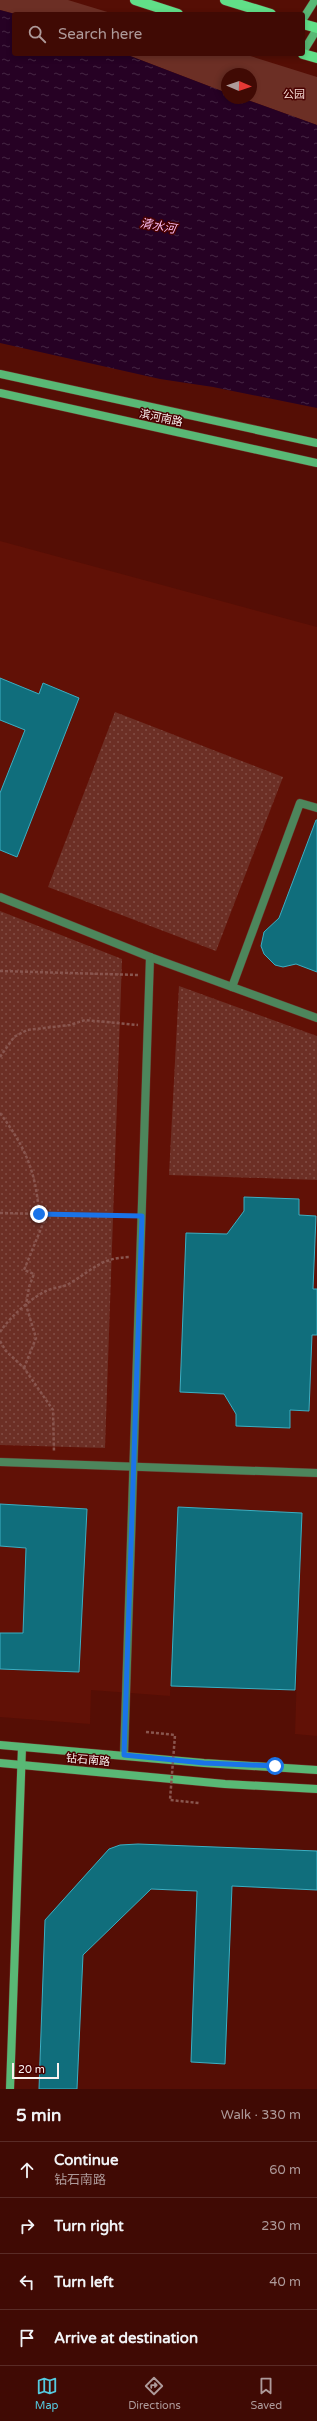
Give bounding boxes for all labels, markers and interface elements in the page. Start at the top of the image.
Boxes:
search box [12,12,305,56]
icon: search [26,23,48,45]
text: Search here [58,25,142,43]
north arrow [221,68,257,104]
park label: 公园 [283,88,305,101]
water label: 清水河 [139,216,179,236]
street label: 滨河南路 [138,407,184,429]
route end [30,1205,48,1223]
street label: 钻石南路 [66,1752,110,1768]
route start [266,1757,284,1775]
scale bar [12,2061,59,2080]
text: 20 m [18,2063,45,2076]
text: 5 min [16,2105,61,2126]
text: Walk · 330 m [221,2107,301,2123]
text: Continue [54,2151,118,2169]
icon: ahead [16,2159,38,2181]
text: 60 m [269,2162,301,2178]
text: 钻石南路 [54,2172,106,2188]
icon: right [16,2215,38,2237]
text: Turn right [54,2217,124,2235]
text: 230 m [261,2218,301,2234]
icon: left [16,2271,38,2293]
text: Turn left [54,2273,114,2291]
text: 40 m [269,2274,301,2290]
icon: arrive [16,2327,38,2349]
text: Arrive at destination [54,2329,198,2347]
tab: Map [35,2375,59,2412]
tab: Directions [128,2375,181,2412]
tab: Saved [250,2375,282,2412]

